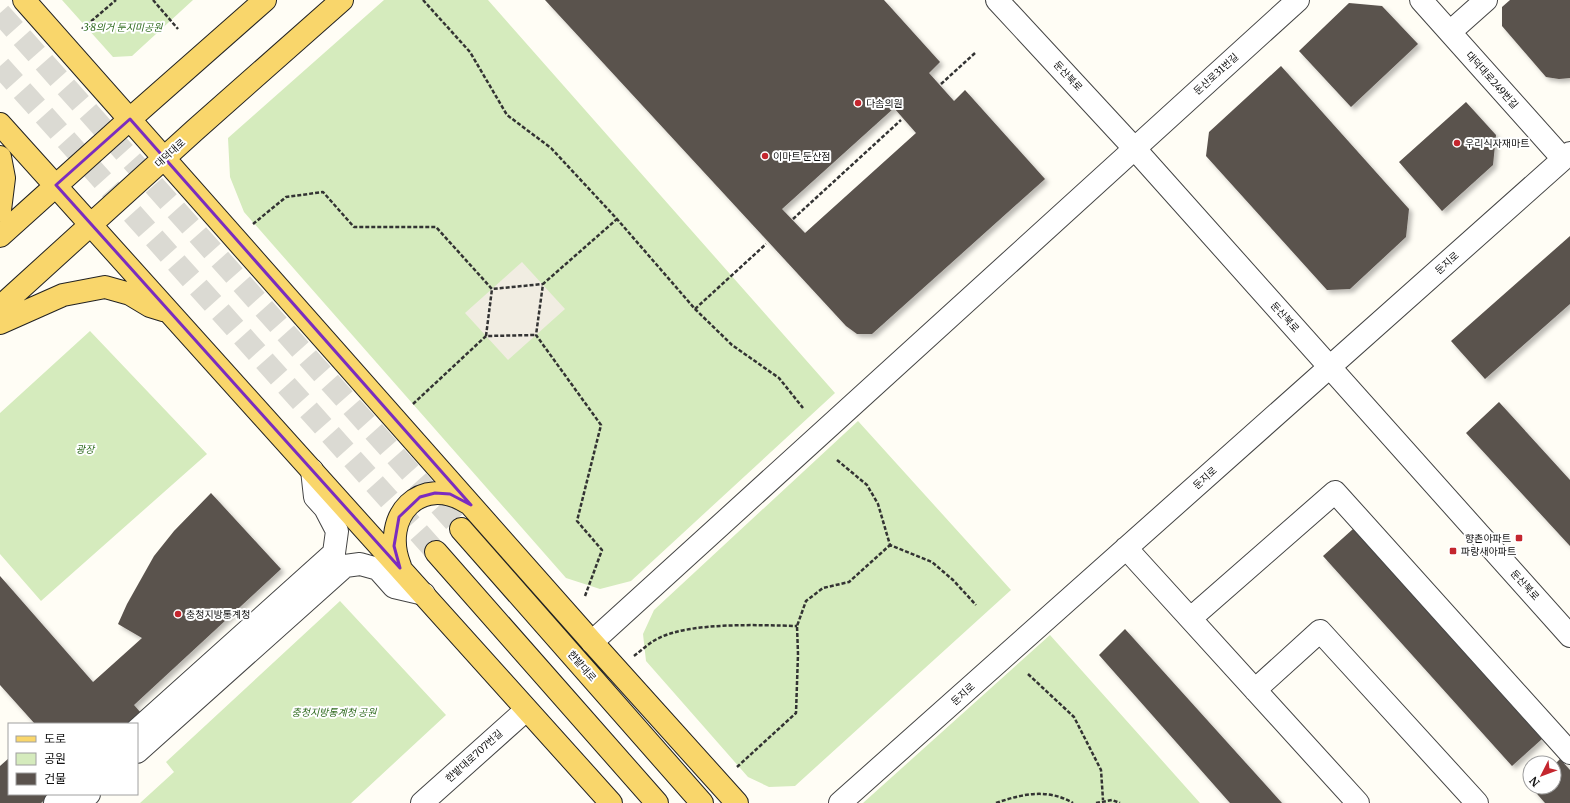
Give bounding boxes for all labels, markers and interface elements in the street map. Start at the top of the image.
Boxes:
park label: 3·8의거 둔지미공원 [84,21,163,34]
street label: 대덕대로249번길 [1463,49,1521,111]
street label: 둔산로31번길 [1191,50,1241,98]
street label: 둔산북로 [1051,58,1085,94]
place label: 다솜의원 [866,97,903,110]
marker: 다솜의원 [853,98,863,108]
street label: 대덕대로 [152,136,188,170]
place label: 우리식자재마트 [1465,137,1529,150]
marker: 우리식자재마트 [1452,138,1462,148]
place label: 이마트 둔산점 [773,150,831,163]
marker: 이마트 둔산점 [760,151,770,161]
street label: 둔지로 [1432,249,1462,277]
street label: 둔산북로 [1268,299,1302,335]
park label: 광장 [76,443,96,456]
street label: 둔지로 [1190,464,1220,492]
place label: 향촌아파트 [1465,532,1511,545]
marker: 향촌아파트 [1514,533,1524,543]
place label: 파랑새아파트 [1461,545,1516,558]
marker: 파랑새아파트 [1448,546,1458,556]
street label: 둔산북로 [1508,567,1542,603]
place label: 충청지방통계청 [186,608,250,621]
marker: 충청지방통계청 [173,609,183,619]
street label: 한밭대로 [565,648,599,684]
street label: 둔지로 [948,680,978,708]
park label: 충청지방통계청 공원 [291,706,377,719]
legend [8,723,138,795]
street label: 한밭대로707번길 [443,727,505,785]
text: 도로 [44,731,66,746]
text: 공원 [44,751,66,766]
north arrow [1522,755,1562,795]
text: 건물 [44,771,66,786]
text: N [1526,774,1543,790]

